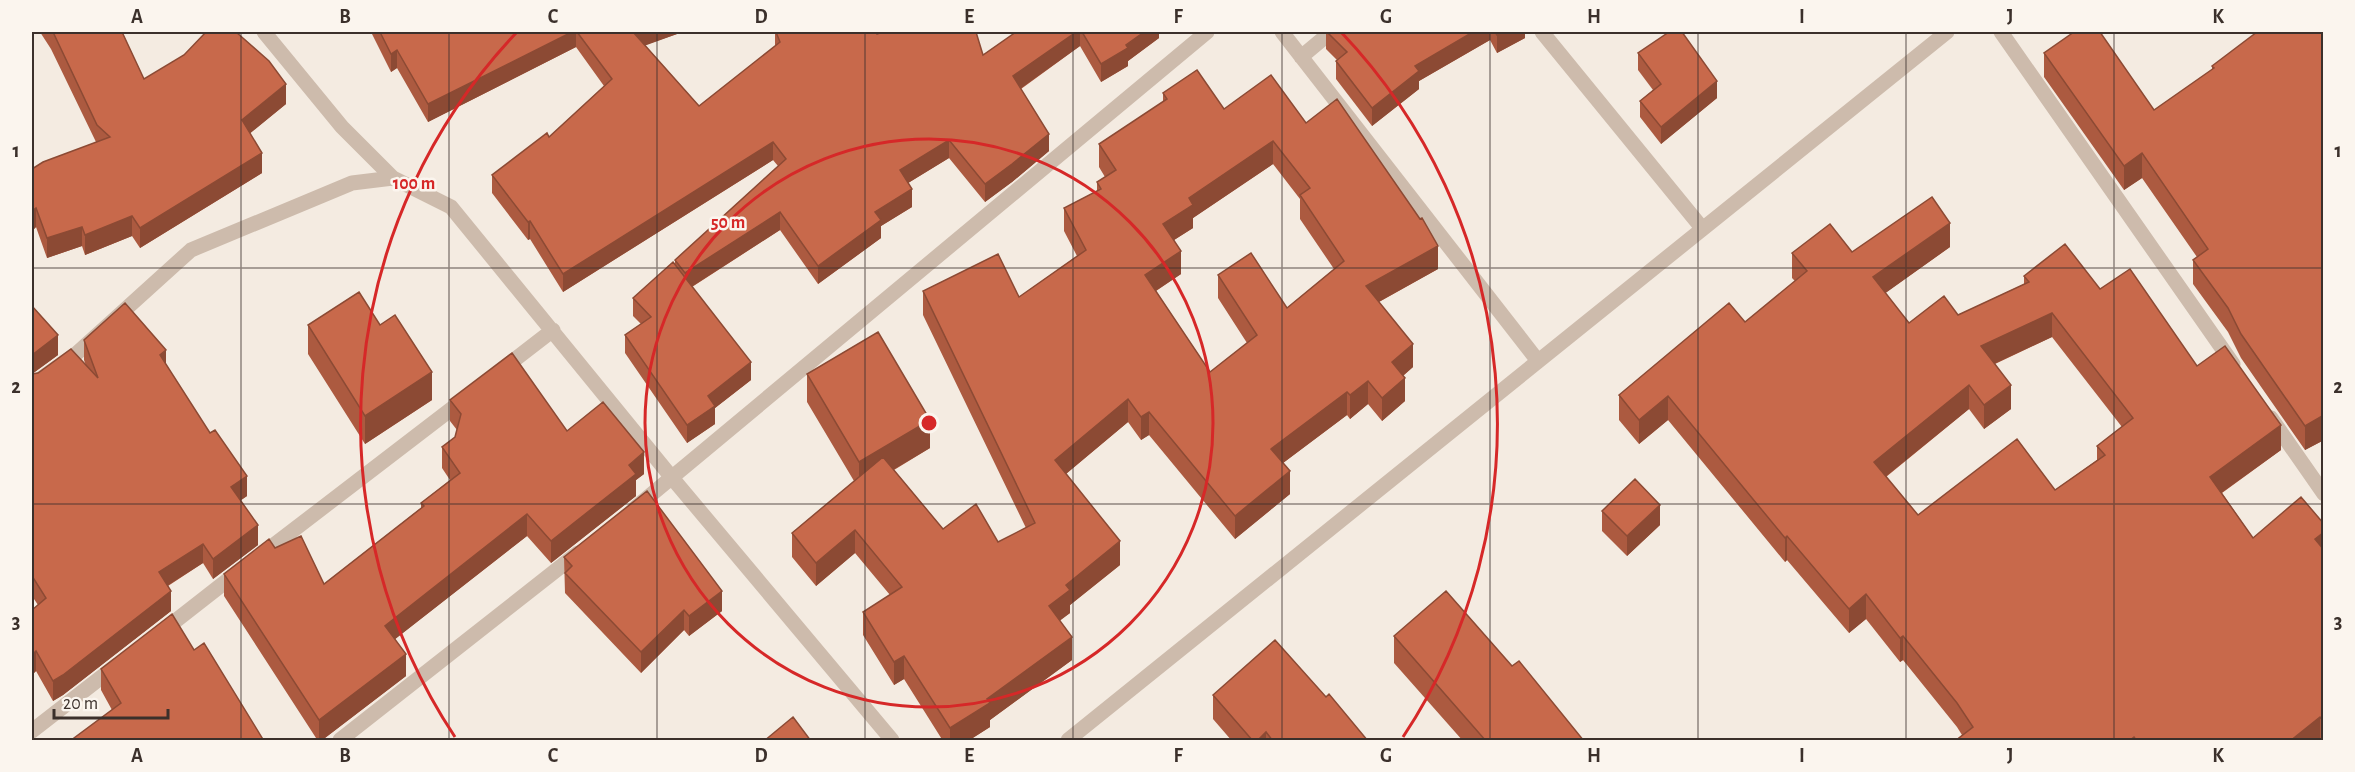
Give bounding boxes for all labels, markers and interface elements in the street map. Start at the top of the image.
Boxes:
text: A [131,7,143,27]
text: B [339,7,351,27]
text: C [548,7,559,27]
text: D [754,7,768,27]
text: E [964,7,974,27]
text: F [1173,7,1183,27]
text: G [1380,7,1392,27]
text: H [1587,7,1601,27]
text: I [1799,7,1805,27]
text: J [2007,7,2013,27]
text: K [2212,7,2224,27]
text: 1 [12,141,20,161]
text: 1 [2334,141,2342,161]
text: 100 m [393,175,435,193]
text: 50 m [711,214,745,232]
text: 2 [11,377,21,397]
text: 2 [2333,377,2343,397]
centre of rings [919,413,939,433]
text: 3 [12,612,20,632]
text: 3 [2334,612,2342,632]
scale bar [54,682,168,720]
text: 20 m [63,695,98,713]
text: A [131,746,143,766]
text: B [339,746,351,766]
text: C [548,746,559,766]
text: D [754,746,768,766]
text: E [964,746,974,766]
text: F [1173,746,1183,766]
text: G [1380,746,1392,766]
text: H [1587,746,1601,766]
text: I [1799,746,1805,766]
text: J [2007,746,2013,766]
text: K [2212,746,2224,766]

